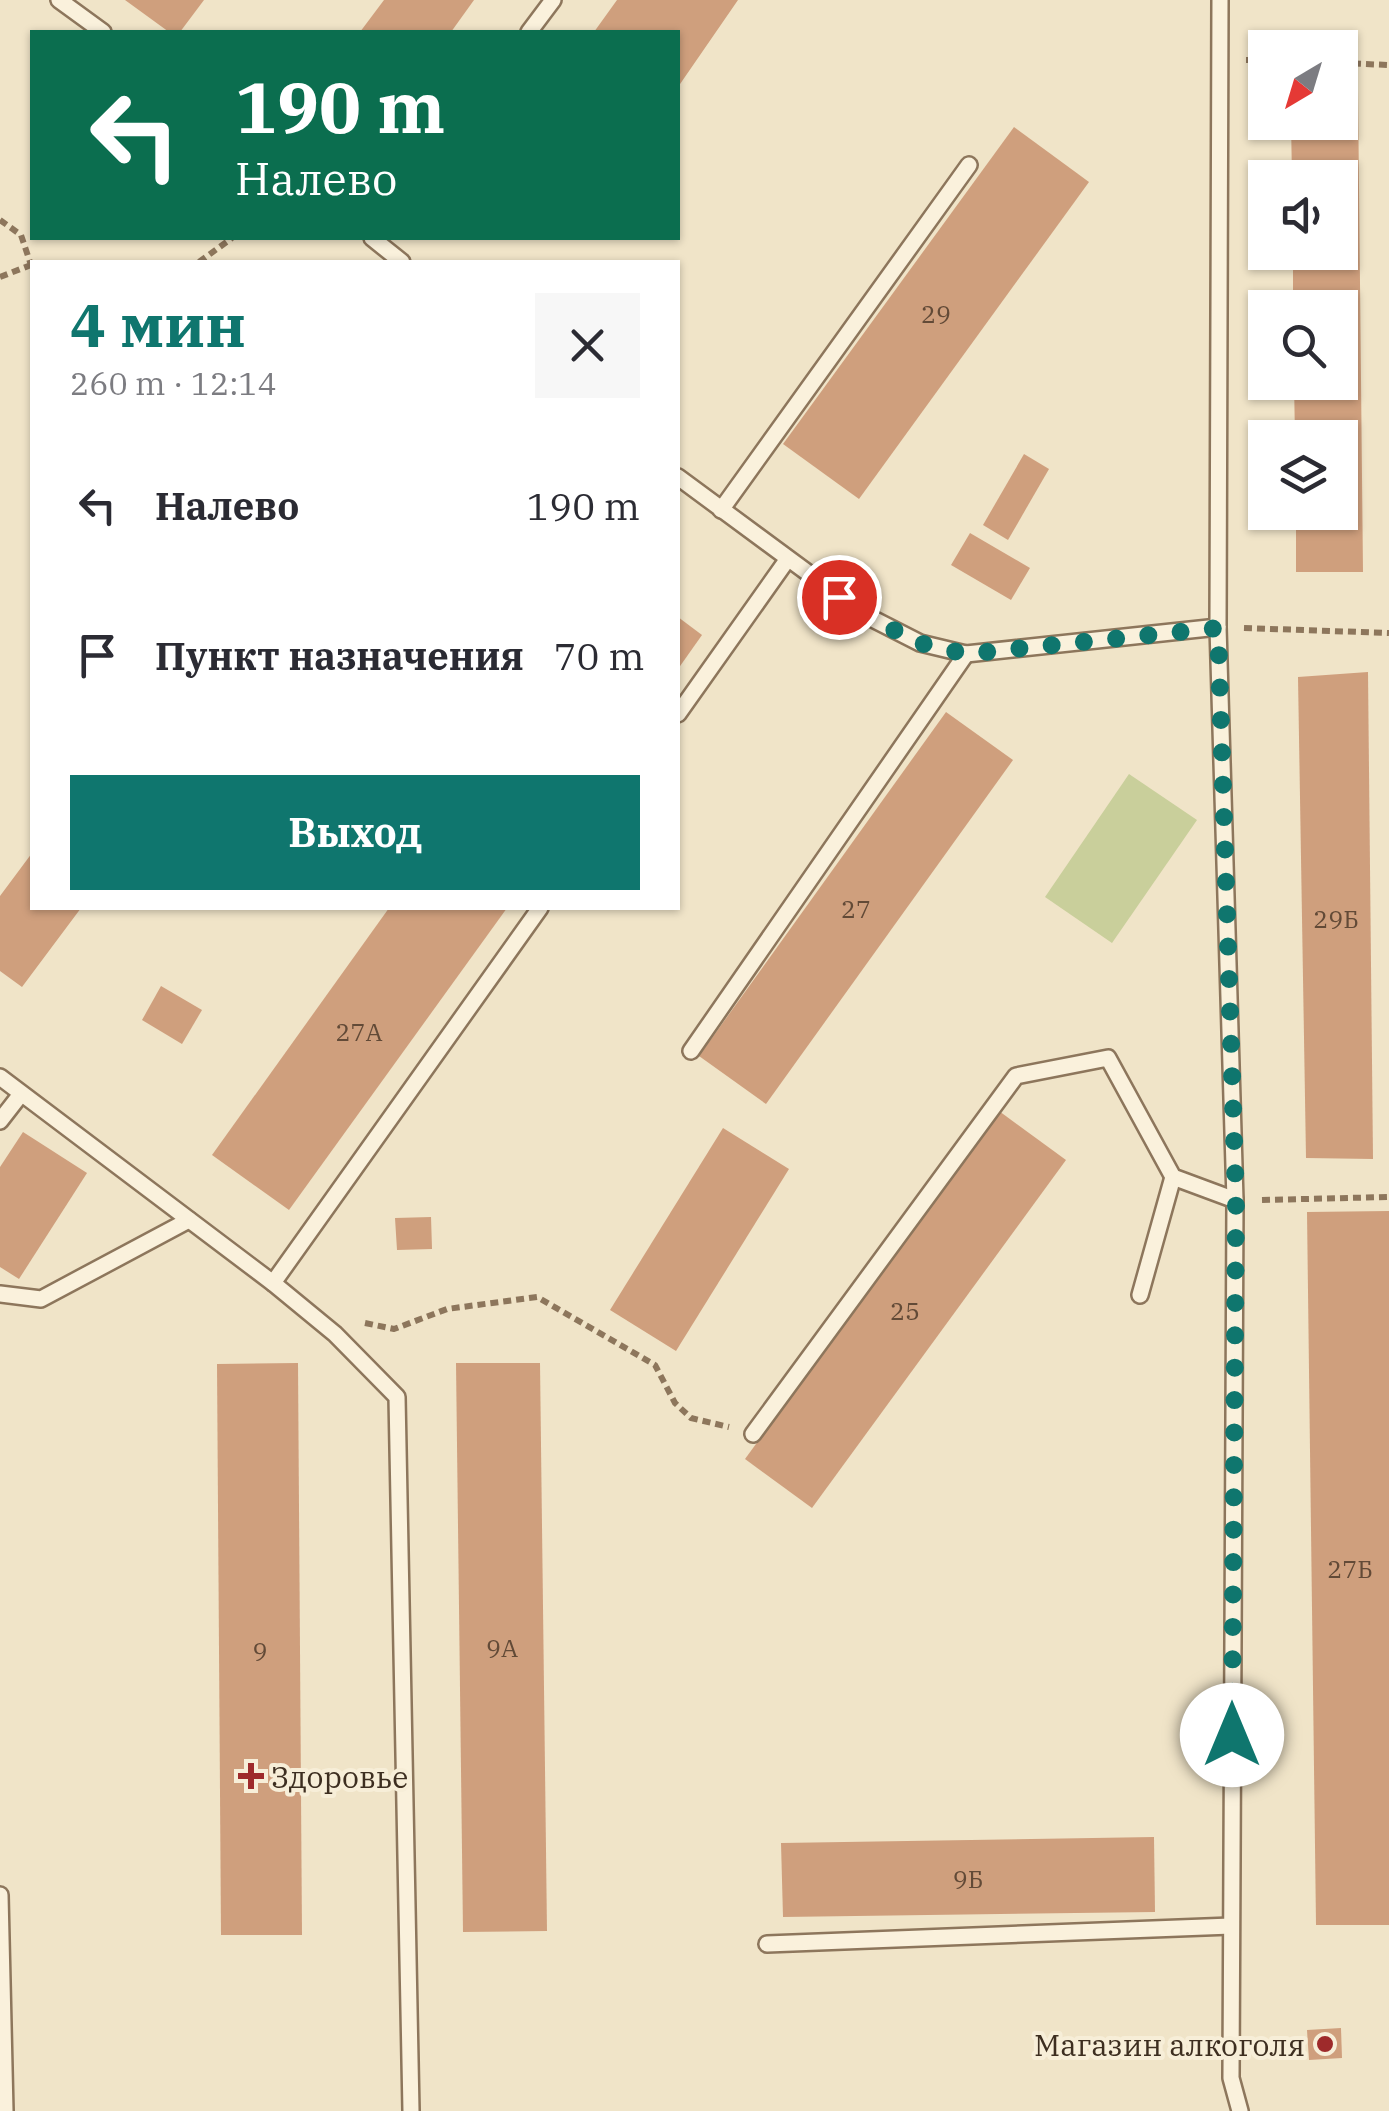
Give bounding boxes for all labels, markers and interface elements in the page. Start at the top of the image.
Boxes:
north arrow [1248,30,1358,140]
map controls [1248,30,1358,530]
text: 190 m [235,61,445,152]
icon: left [70,70,200,200]
text: Налево [235,149,397,207]
button: sound [1248,160,1358,270]
text: 4 мин [70,285,246,364]
button: search [1248,290,1358,400]
button: close [535,293,640,398]
house number: 29 [921,297,951,330]
text: 260 m · 12:14 [70,362,277,404]
button: layers [1248,420,1358,530]
icon: left [70,478,125,533]
text: Налево [155,481,299,530]
text: 190 m [527,481,640,530]
pin [797,555,882,640]
icon: arrive [812,570,867,625]
icon: arrive [70,628,125,683]
text: Пункт назначения [155,631,524,680]
text: 70 m [554,631,644,680]
button: Выход [70,775,640,890]
house number: 27 [841,892,871,925]
house number: 29Б [1313,902,1359,935]
house number: 27А [335,1015,383,1048]
house number: 25 [890,1294,920,1327]
house number: 27Б [1327,1552,1373,1585]
house number: 9А [486,1631,518,1664]
house number: 9 [252,1634,268,1667]
position arrow [1180,1683,1284,1787]
place label: Здоровье [271,1757,408,1796]
marker: Здоровье [240,1765,262,1787]
house number: 9Б [953,1862,983,1895]
place label: Магазин алкоголя [1034,2025,1305,2064]
marker: Магазин алкоголя [1314,2033,1336,2055]

